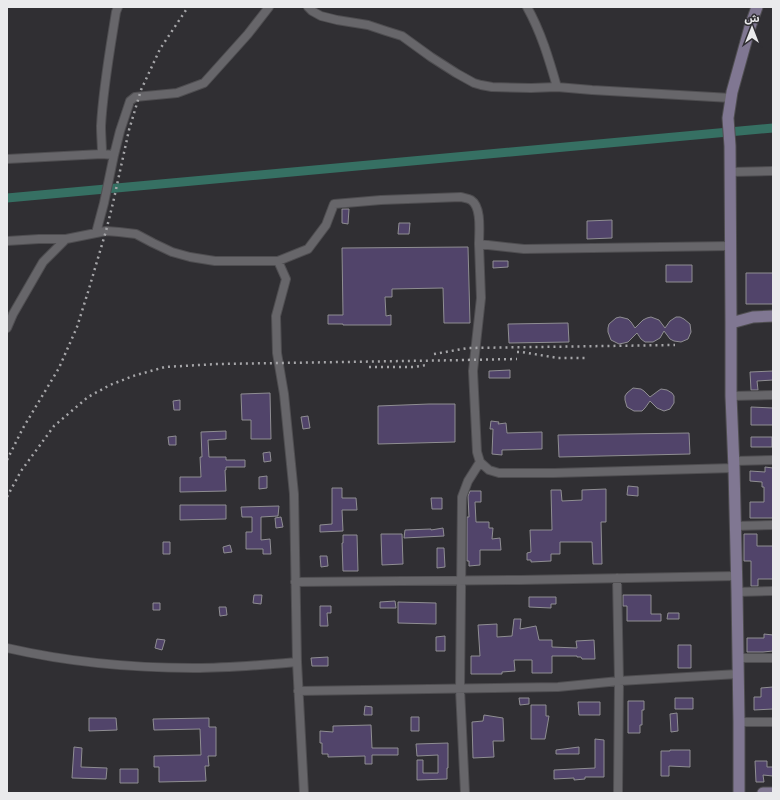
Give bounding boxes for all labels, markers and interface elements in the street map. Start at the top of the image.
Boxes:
north arrow [732,8,772,48]
text: ش [744,11,760,25]

